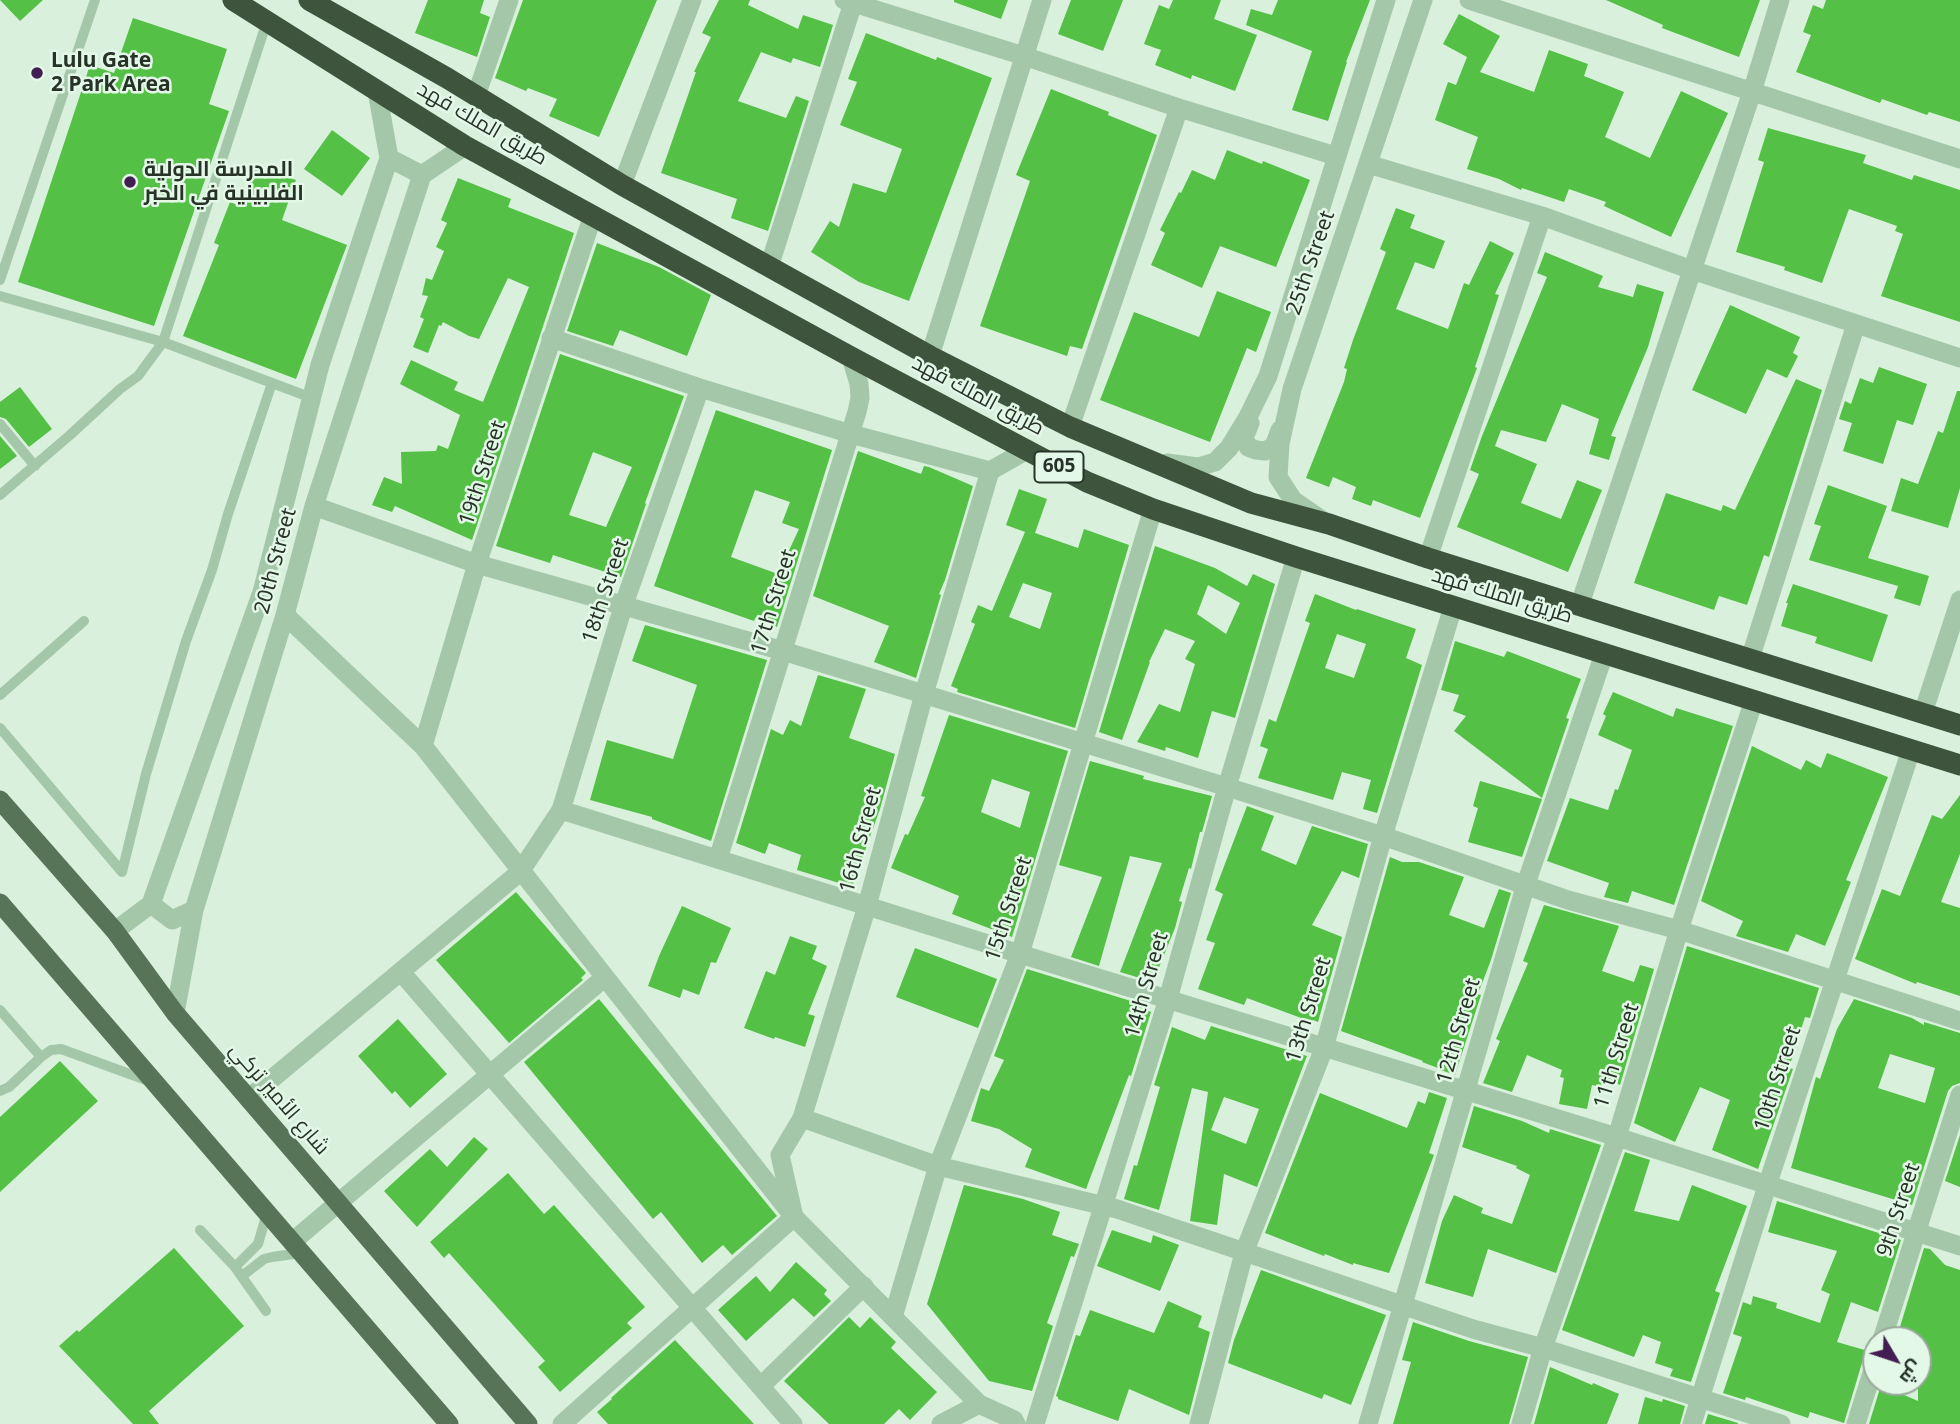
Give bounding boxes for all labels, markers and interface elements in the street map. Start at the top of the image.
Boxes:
place label: Lulu Gate 2 Park Area [51,48,171,98]
marker: Lulu Gate 2 Park Area [29,65,45,81]
street label: طريق الملك فهد [413,77,551,171]
place label: المدرسة الدولية الفلبينية في الخبر [144,157,304,207]
marker: المدرسة الدولية الفلبينية في الخبر [122,174,138,190]
street label: 25th Street [1281,208,1341,318]
street label: طريق الملك فهد [908,351,1048,441]
street label: 19th Street [454,417,512,529]
road number: 605 [1034,452,1084,482]
street label: 20th Street [250,505,302,617]
street label: 18th Street [577,535,635,647]
street label: 17th Street [746,546,802,658]
street label: طريق الملك فهد [1429,563,1575,629]
street label: 16th Street [835,784,887,896]
street label: 15th Street [980,853,1038,965]
street label: 14th Street [1120,929,1174,1041]
street label: 13th Street [1281,954,1337,1066]
street label: 12th Street [1432,975,1486,1087]
street label: 11th Street [1589,1000,1645,1112]
street label: 10th Street [1749,1023,1807,1135]
street label: شارع الأمير تركي [223,1038,335,1160]
street label: 9th Street [1872,1160,1926,1260]
north arrow [1862,1326,1932,1396]
text: ش [1894,1355,1930,1391]

